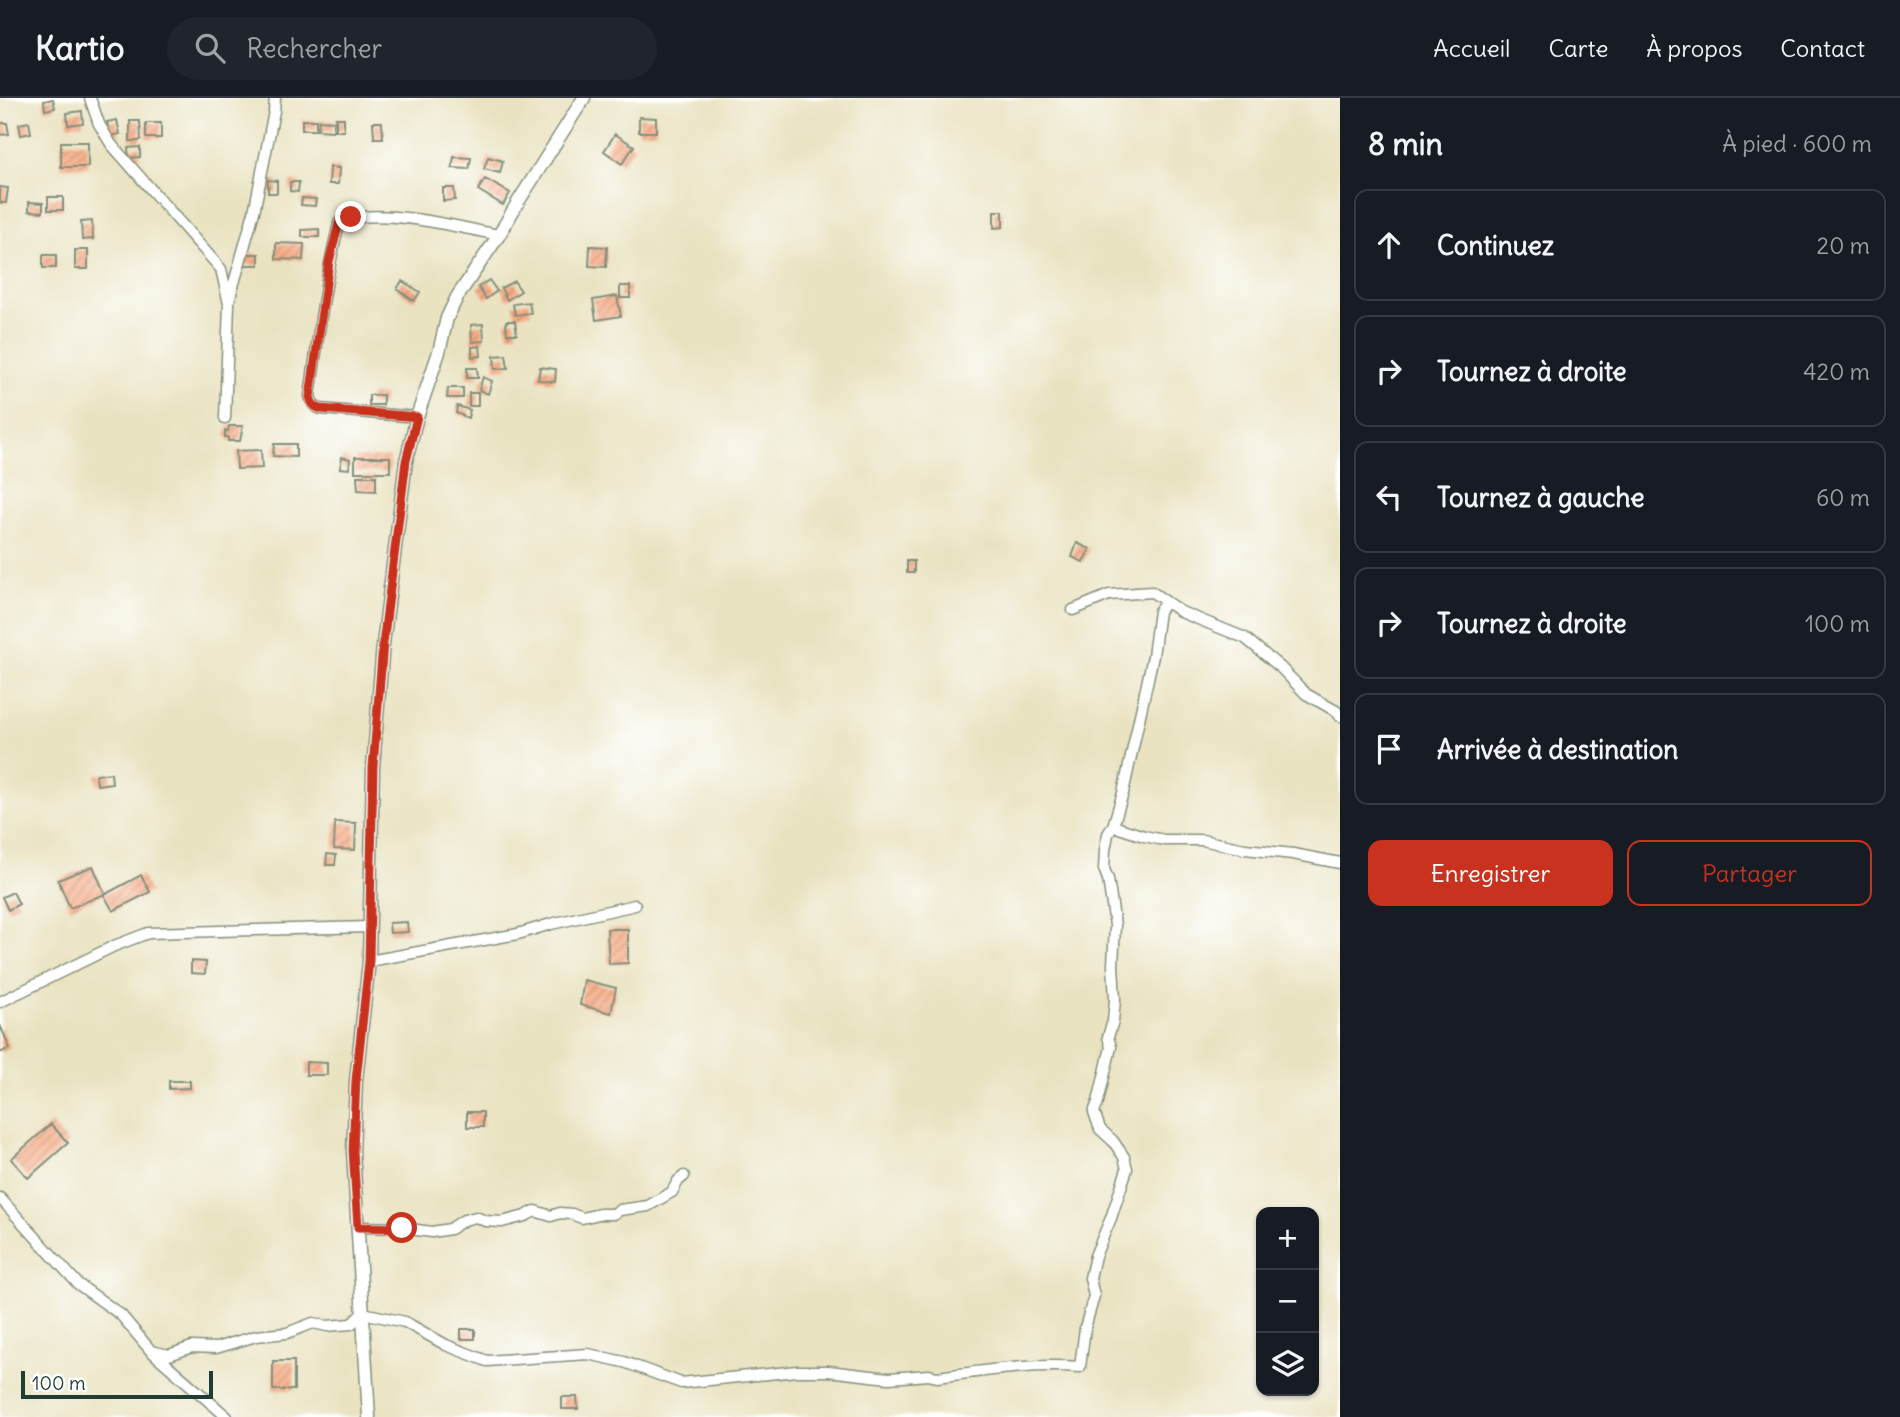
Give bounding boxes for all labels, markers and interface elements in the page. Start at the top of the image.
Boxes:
search box [167,17,657,80]
text: Kartio [35,27,125,69]
icon: search [191,29,229,67]
text: Rechercher [247,32,382,65]
text: Accueil [1433,33,1510,63]
text: Carte [1548,33,1608,63]
text: À propos [1646,33,1742,63]
text: Contact [1780,33,1865,63]
text: 8 min [1368,125,1443,163]
text: À pied · 600 m [1722,129,1872,158]
route end [335,201,366,232]
icon: ahead [1370,226,1408,264]
text: Continuez [1437,229,1554,262]
text: 20 m [1817,231,1870,260]
icon: right [1370,352,1408,390]
text: Tournez à droite [1437,355,1627,388]
text: 420 m [1803,357,1870,386]
icon: left [1370,478,1408,516]
text: Tournez à gauche [1437,481,1645,514]
text: 60 m [1816,483,1870,512]
icon: right [1370,604,1408,642]
text: Tournez à droite [1437,607,1627,640]
text: 100 m [1805,609,1870,638]
icon: arrive [1370,730,1408,768]
text: Arrivée à destination [1437,733,1678,766]
button: Enregistrer [1368,840,1613,906]
button: Partager [1627,840,1872,906]
map controls [1256,1207,1319,1396]
button: + [1256,1207,1319,1270]
route start [386,1212,417,1243]
button: − [1256,1270,1319,1333]
button: layers [1256,1333,1319,1396]
scale bar [21,1368,214,1400]
text: 100 m [32,1371,86,1395]

